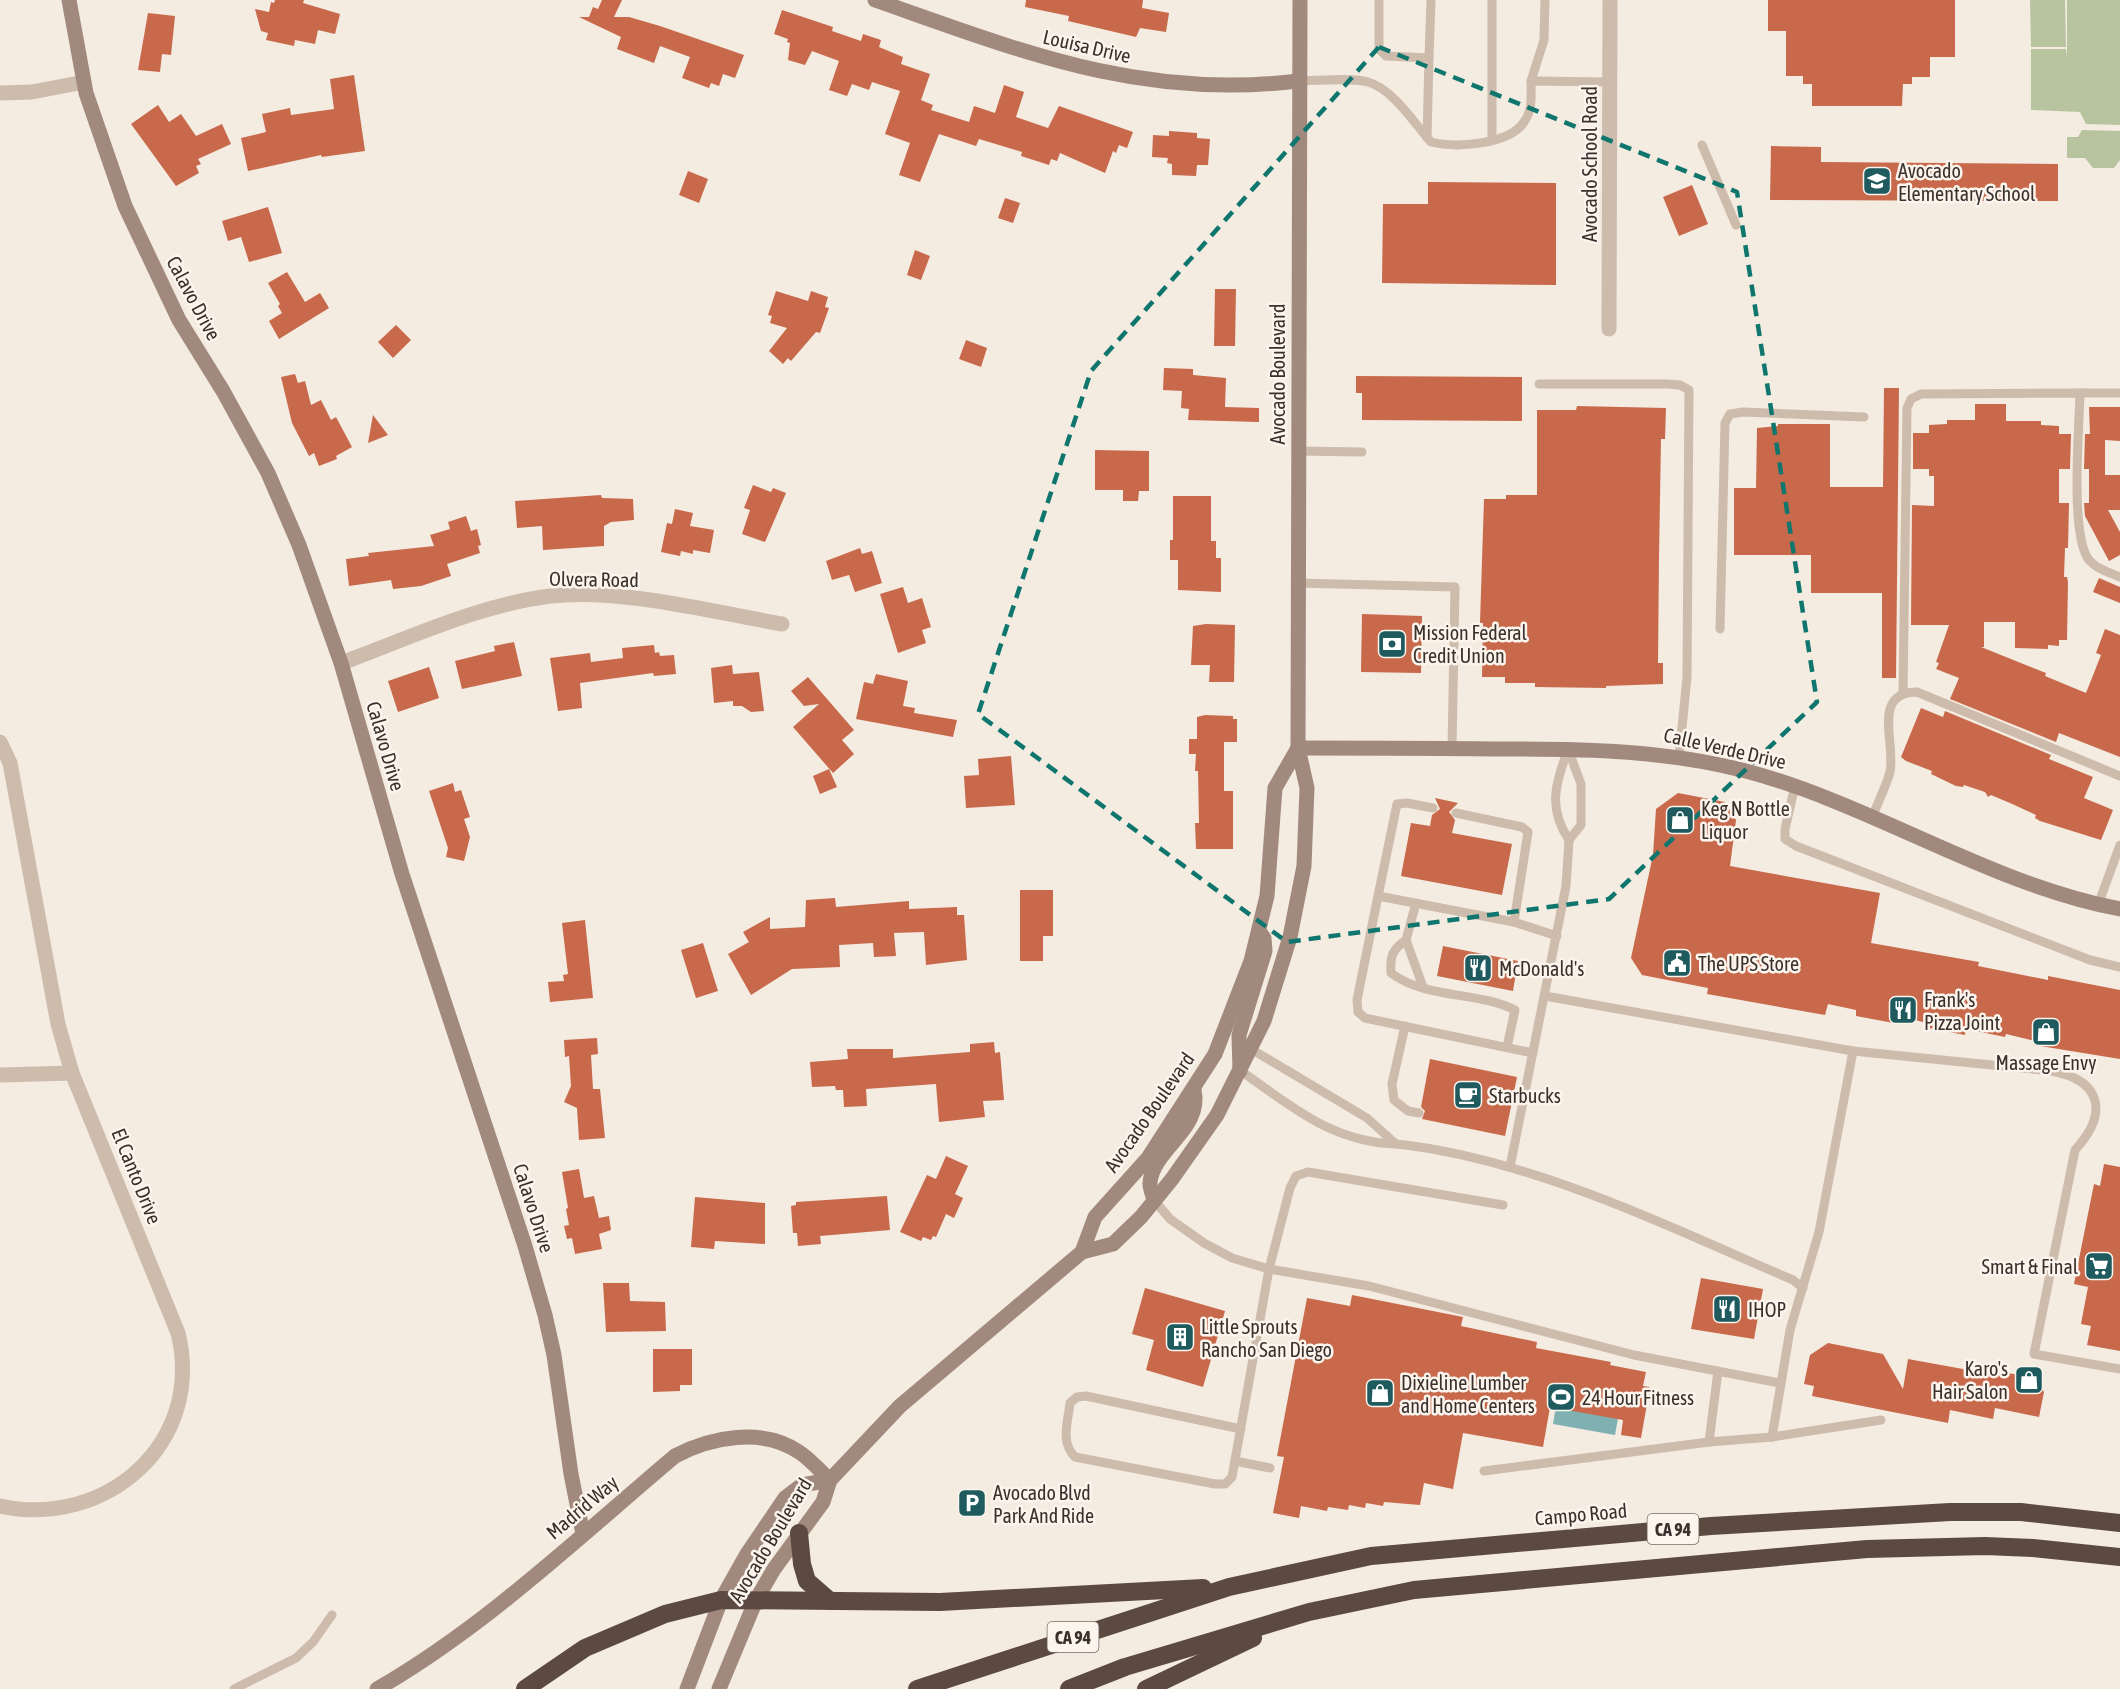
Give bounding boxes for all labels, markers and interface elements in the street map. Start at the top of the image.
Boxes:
street label: Louisa Drive [1041,25,1133,67]
street label: Avocado School Road [1578,86,1601,242]
place label: Avocado Elementary School [1898,159,2036,205]
school or university icon: Avocado Elementary School [1861,165,1893,197]
street label: Calavo Drive [162,252,226,344]
street label: Avocado Boulevard [1266,304,1289,444]
street label: Olvera Road [549,567,639,591]
place label: Mission Federal Credit Union [1413,621,1528,667]
bank icon: Mission Federal Credit Union [1376,628,1408,660]
street label: Calavo Drive [362,699,410,793]
street label: Calle Verde Drive [1662,723,1788,773]
place label: Keg N Bottle Liquor [1701,797,1790,843]
shop icon: Keg N Bottle Liquor [1664,804,1696,836]
public building icon: The UPS Store [1661,947,1693,979]
restaurant icon: McDonald's [1462,952,1494,984]
place label: The UPS Store [1698,952,1799,975]
place label: McDonald's [1499,957,1584,980]
place label: Frank's Pizza Joint [1924,988,2001,1034]
restaurant icon: Frank's Pizza Joint [1887,994,1919,1026]
shop icon: Massage Envy [2030,1016,2062,1048]
street label: Avocado Boulevard [1099,1048,1199,1176]
place label: Massage Envy [1996,1051,2096,1074]
cafe icon: Starbucks [1452,1079,1484,1111]
place label: Starbucks [1489,1084,1561,1107]
street label: El Canto Drive [107,1125,167,1227]
street label: Calavo Drive [509,1161,559,1255]
supermarket icon: Smart & Final [2083,1250,2115,1282]
place label: Smart & Final [1982,1255,2079,1278]
restaurant icon: IHOP [1711,1293,1743,1325]
place label: IHOP [1748,1298,1786,1321]
place label: Little Sprouts Rancho San Diego [1201,1315,1332,1361]
building icon: Little Sprouts Rancho San Diego [1164,1321,1196,1353]
place label: Karo's Hair Salon [1932,1357,2008,1403]
shop icon: Karo's Hair Salon [2013,1364,2045,1396]
place label: Dixieline Lumber and Home Centers [1401,1371,1535,1417]
shop icon: Dixieline Lumber and Home Centers [1364,1377,1396,1409]
sports icon: 24 Hour Fitness [1545,1381,1577,1413]
place label: 24 Hour Fitness [1582,1386,1694,1409]
street label: Madrid Way [542,1470,622,1544]
street label: Avocado Boulevard [724,1474,816,1606]
place label: Avocado Blvd Park And Ride [993,1481,1094,1527]
parking icon: Avocado Blvd Park And Ride [956,1487,988,1519]
street label: Campo Road [1534,1499,1628,1529]
road number: CA 94 [1648,1514,1698,1544]
road number: CA 94 [1048,1622,1098,1652]

